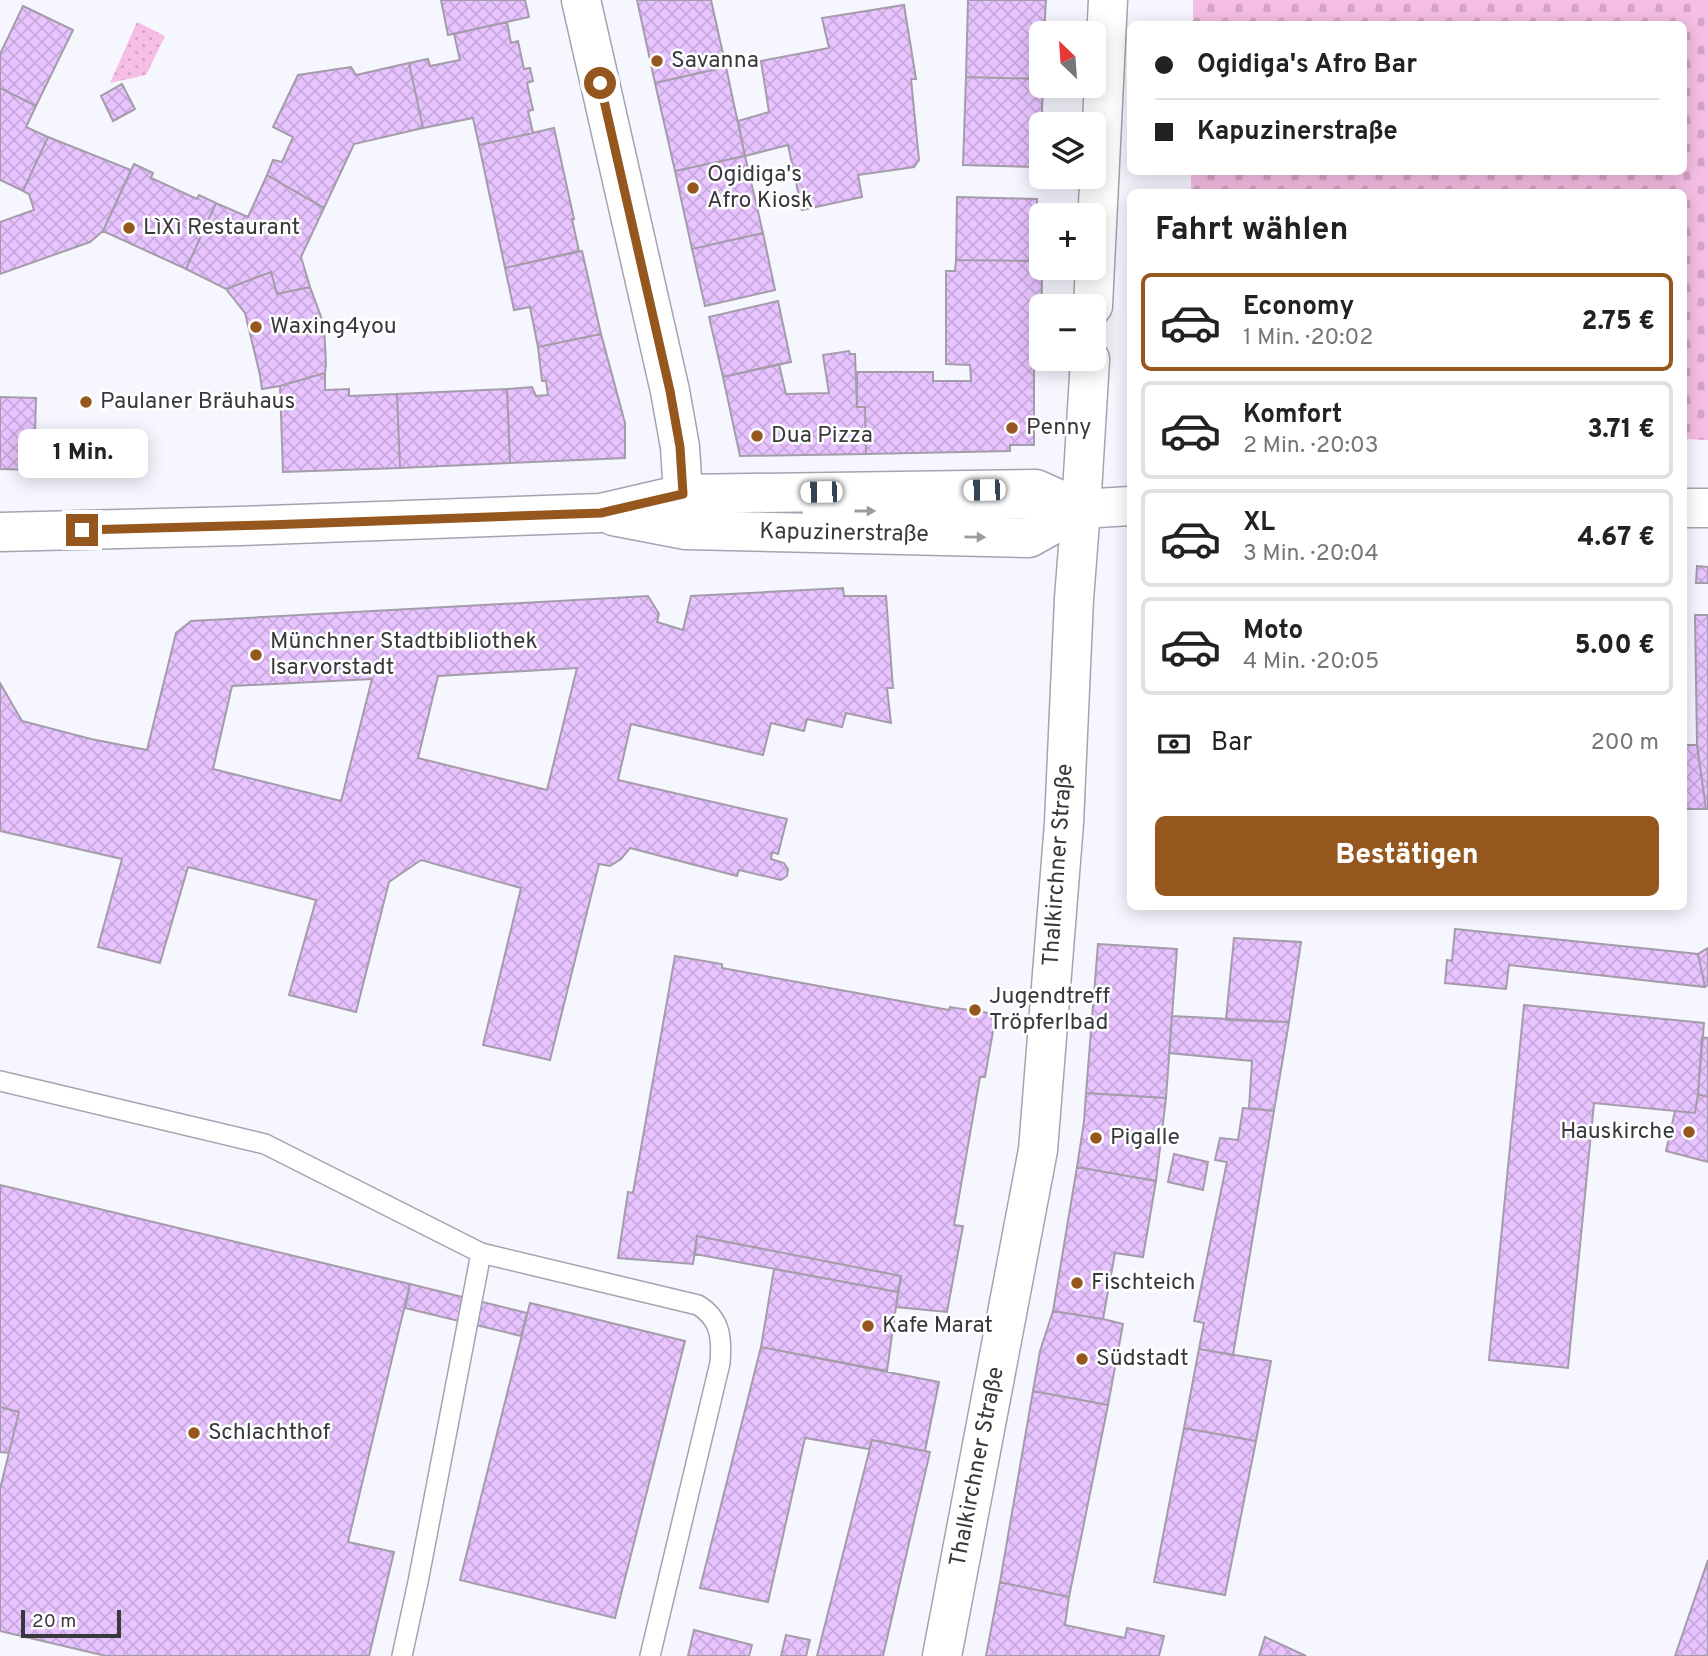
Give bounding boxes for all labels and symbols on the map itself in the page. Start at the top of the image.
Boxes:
north arrow [1029,21,1106,98]
place label: Savanna [671,47,759,76]
marker: Savanna [649,53,665,69]
route start [584,67,616,99]
place label: Ogidiga's Afro Kiosk [707,161,813,216]
marker: Ogidiga's Afro Kiosk [685,180,701,196]
place label: LìXì Restaurant [143,214,300,243]
marker: LìXì Restaurant [121,220,137,236]
place label: Waxing4you [270,313,397,342]
marker: Waxing4you [248,319,264,335]
place label: Paulaner Bräuhaus [100,388,295,417]
marker: Paulaner Bräuhaus [78,394,94,410]
place label: Penny [1026,414,1091,443]
marker: Penny [1004,420,1020,436]
place label: Dua Pizza [771,422,873,451]
callout: 1 Min. [17,428,147,477]
marker: Dua Pizza [749,428,765,444]
car [963,479,1006,501]
car [800,481,843,503]
one-way arrow [855,505,877,517]
route end [66,514,98,546]
street label: Kapuzinerstraße [759,518,929,550]
one-way arrow [964,531,986,543]
place label: Münchner Stadtbibliothek Isarvorstadt [270,628,538,683]
marker: Münchner Stadtbibliothek Isarvorstadt [248,647,264,663]
street label: Thalkirchner Straße [1037,763,1081,967]
place label: Jugendtreff Tröpferlbad [989,983,1111,1038]
marker: Jugendtreff Tröpferlbad [967,1002,983,1018]
place label: Hauskirche [1560,1118,1675,1147]
place label: Pigalle [1110,1124,1180,1153]
marker: Hauskirche [1681,1124,1697,1140]
marker: Pigalle [1088,1130,1104,1146]
place label: Fischteich [1091,1269,1196,1298]
marker: Fischteich [1069,1275,1085,1291]
place label: Kafe Marat [882,1312,993,1341]
marker: Kafe Marat [860,1318,876,1334]
place label: Südstadt [1096,1345,1189,1374]
marker: Südstadt [1074,1351,1090,1367]
street label: Thalkirchner Straße [944,1365,1012,1569]
place label: Schlachthof [208,1419,331,1448]
marker: Schlachthof [186,1425,202,1441]
scale bar [21,1607,121,1639]

